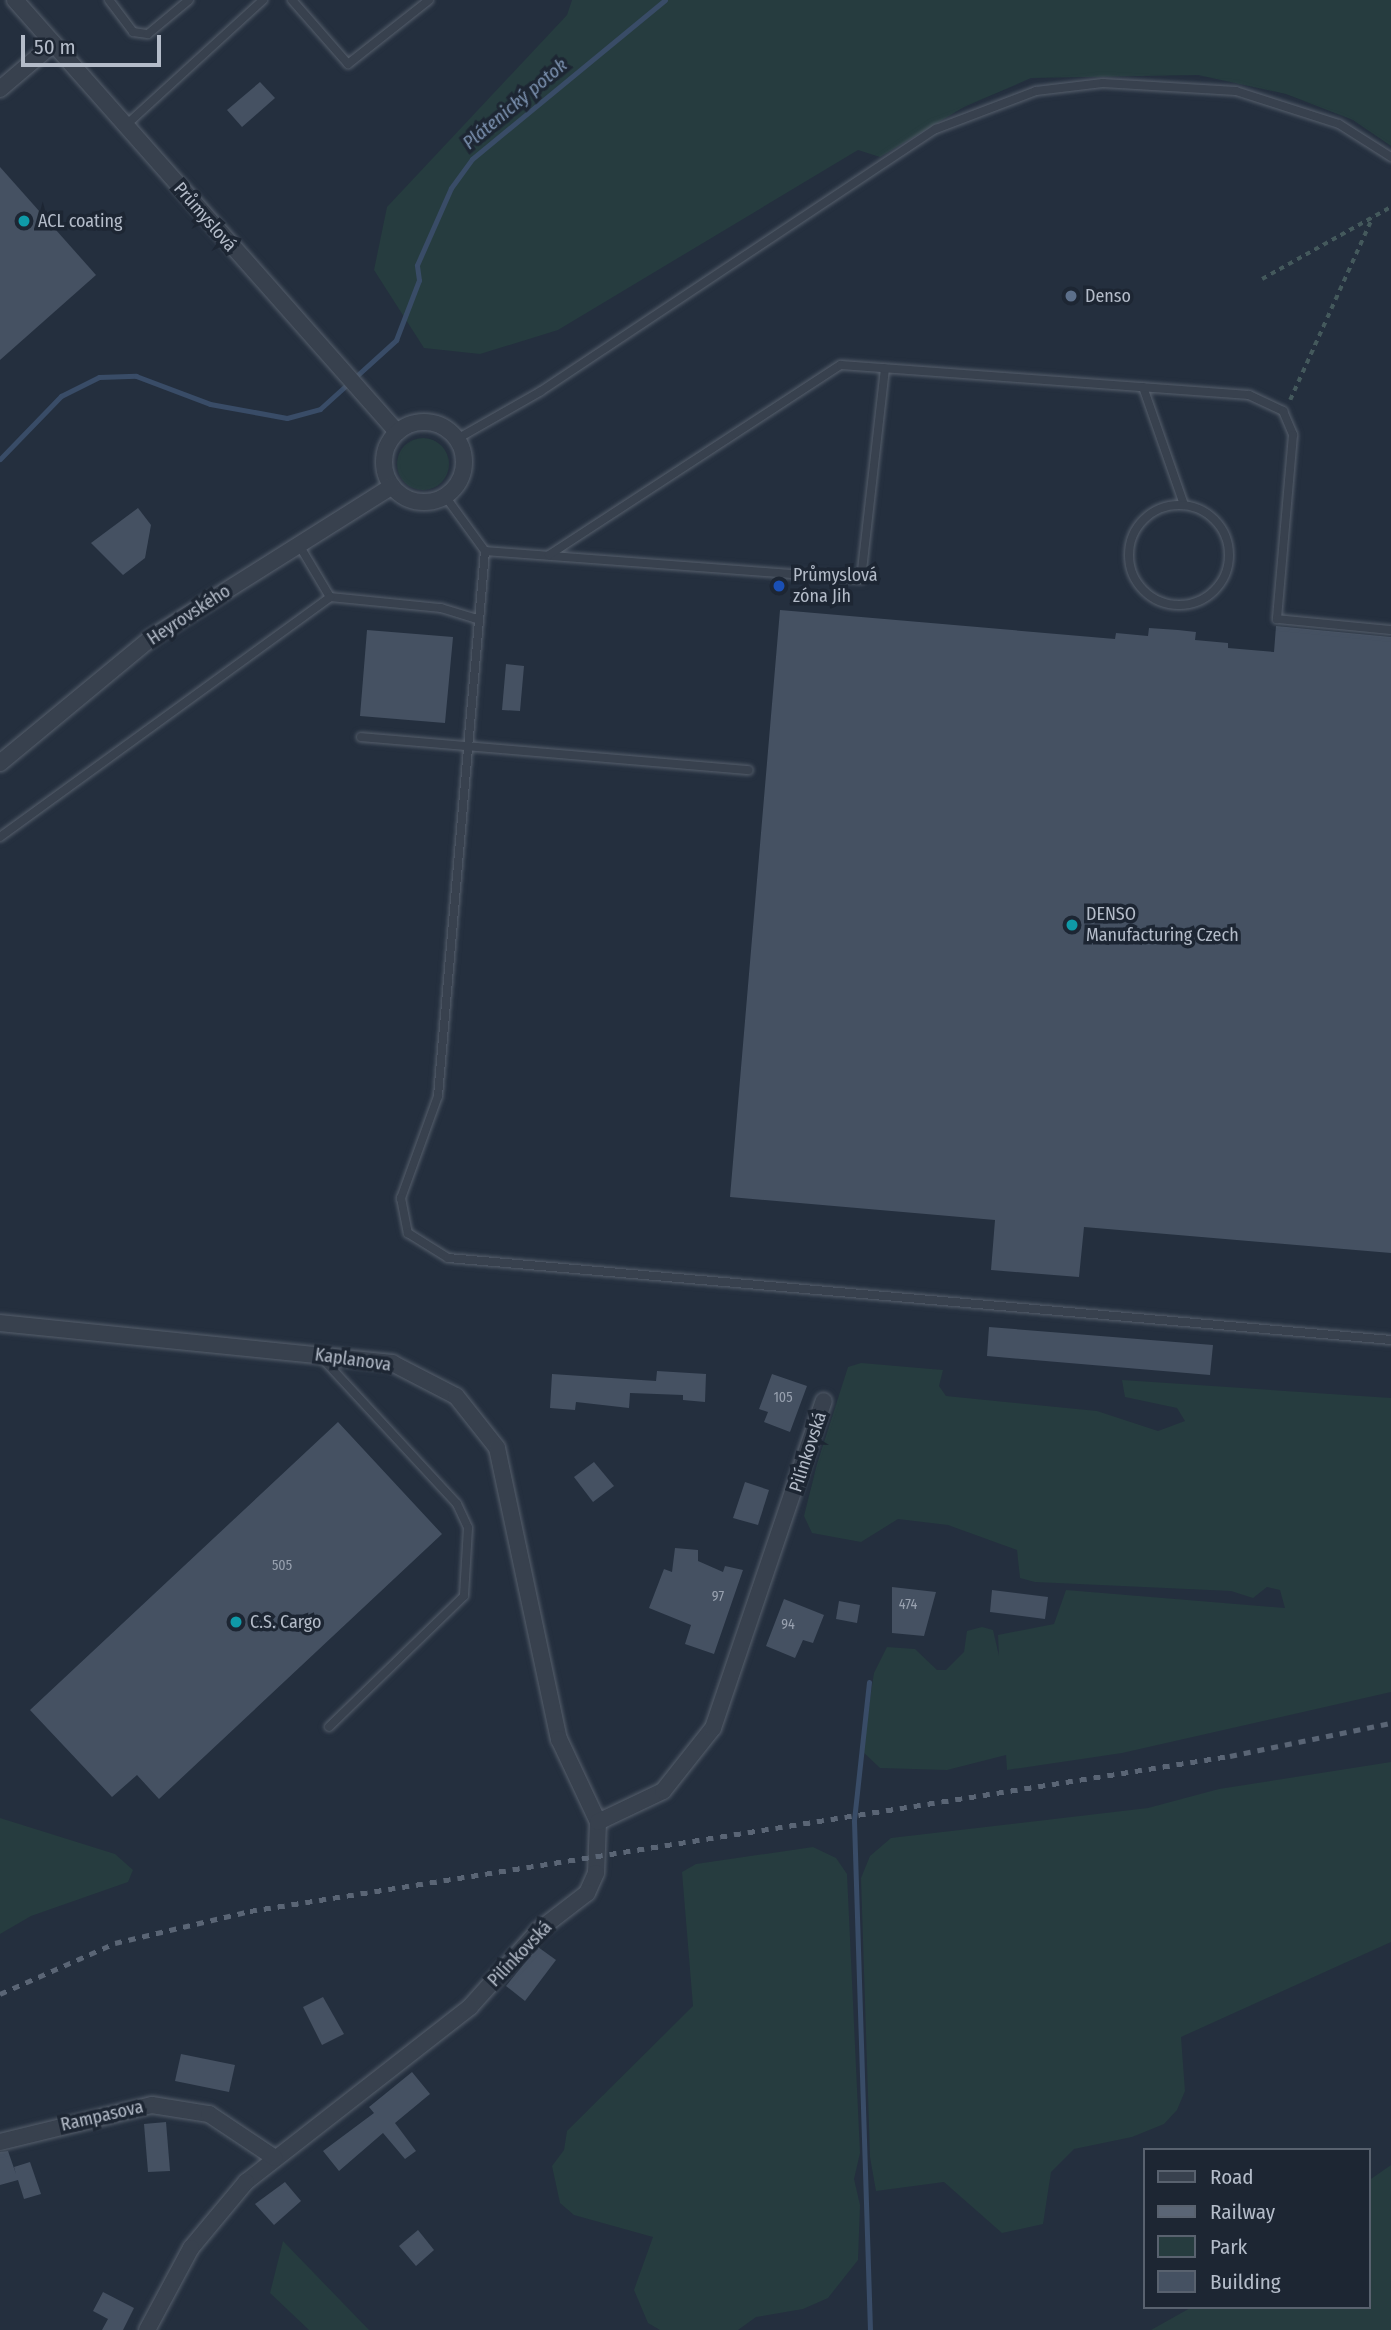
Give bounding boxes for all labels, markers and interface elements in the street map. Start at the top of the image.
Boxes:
scale bar [24,21,164,65]
text: 50 m [34,34,76,60]
water label: Plátenický potok [458,54,572,154]
street label: Průmyslová [169,178,241,256]
place label: ACL coating [38,210,122,232]
marker: ACL coating [16,213,32,229]
place label: Denso [1085,285,1131,307]
marker: Denso [1063,288,1079,304]
place label: Průmyslová zóna Jih [793,565,878,608]
marker: Průmyslová zóna Jih [771,578,787,594]
street label: Heyrovského [143,580,235,650]
place label: DENSO Manufacturing Czech [1086,904,1239,946]
marker: DENSO Manufacturing Czech [1064,917,1080,933]
street label: Kaplanova [314,1344,392,1376]
house number: 105 [773,1390,793,1406]
street label: Pilínkovská [785,1409,831,1495]
house number: 505 [272,1558,292,1574]
house number: 97 [712,1589,724,1605]
house number: 474 [899,1597,917,1613]
place label: C.S. Cargo [250,1611,321,1633]
marker: C.S. Cargo [228,1614,244,1630]
house number: 94 [781,1617,795,1633]
street label: Pilínkovská [483,1917,557,1991]
street label: Rampasova [59,2096,145,2136]
legend [1142,2148,1370,2309]
text: Road [1210,2164,1254,2190]
text: Railway [1210,2199,1275,2225]
text: Park [1210,2234,1247,2260]
text: Building [1210,2269,1281,2295]

